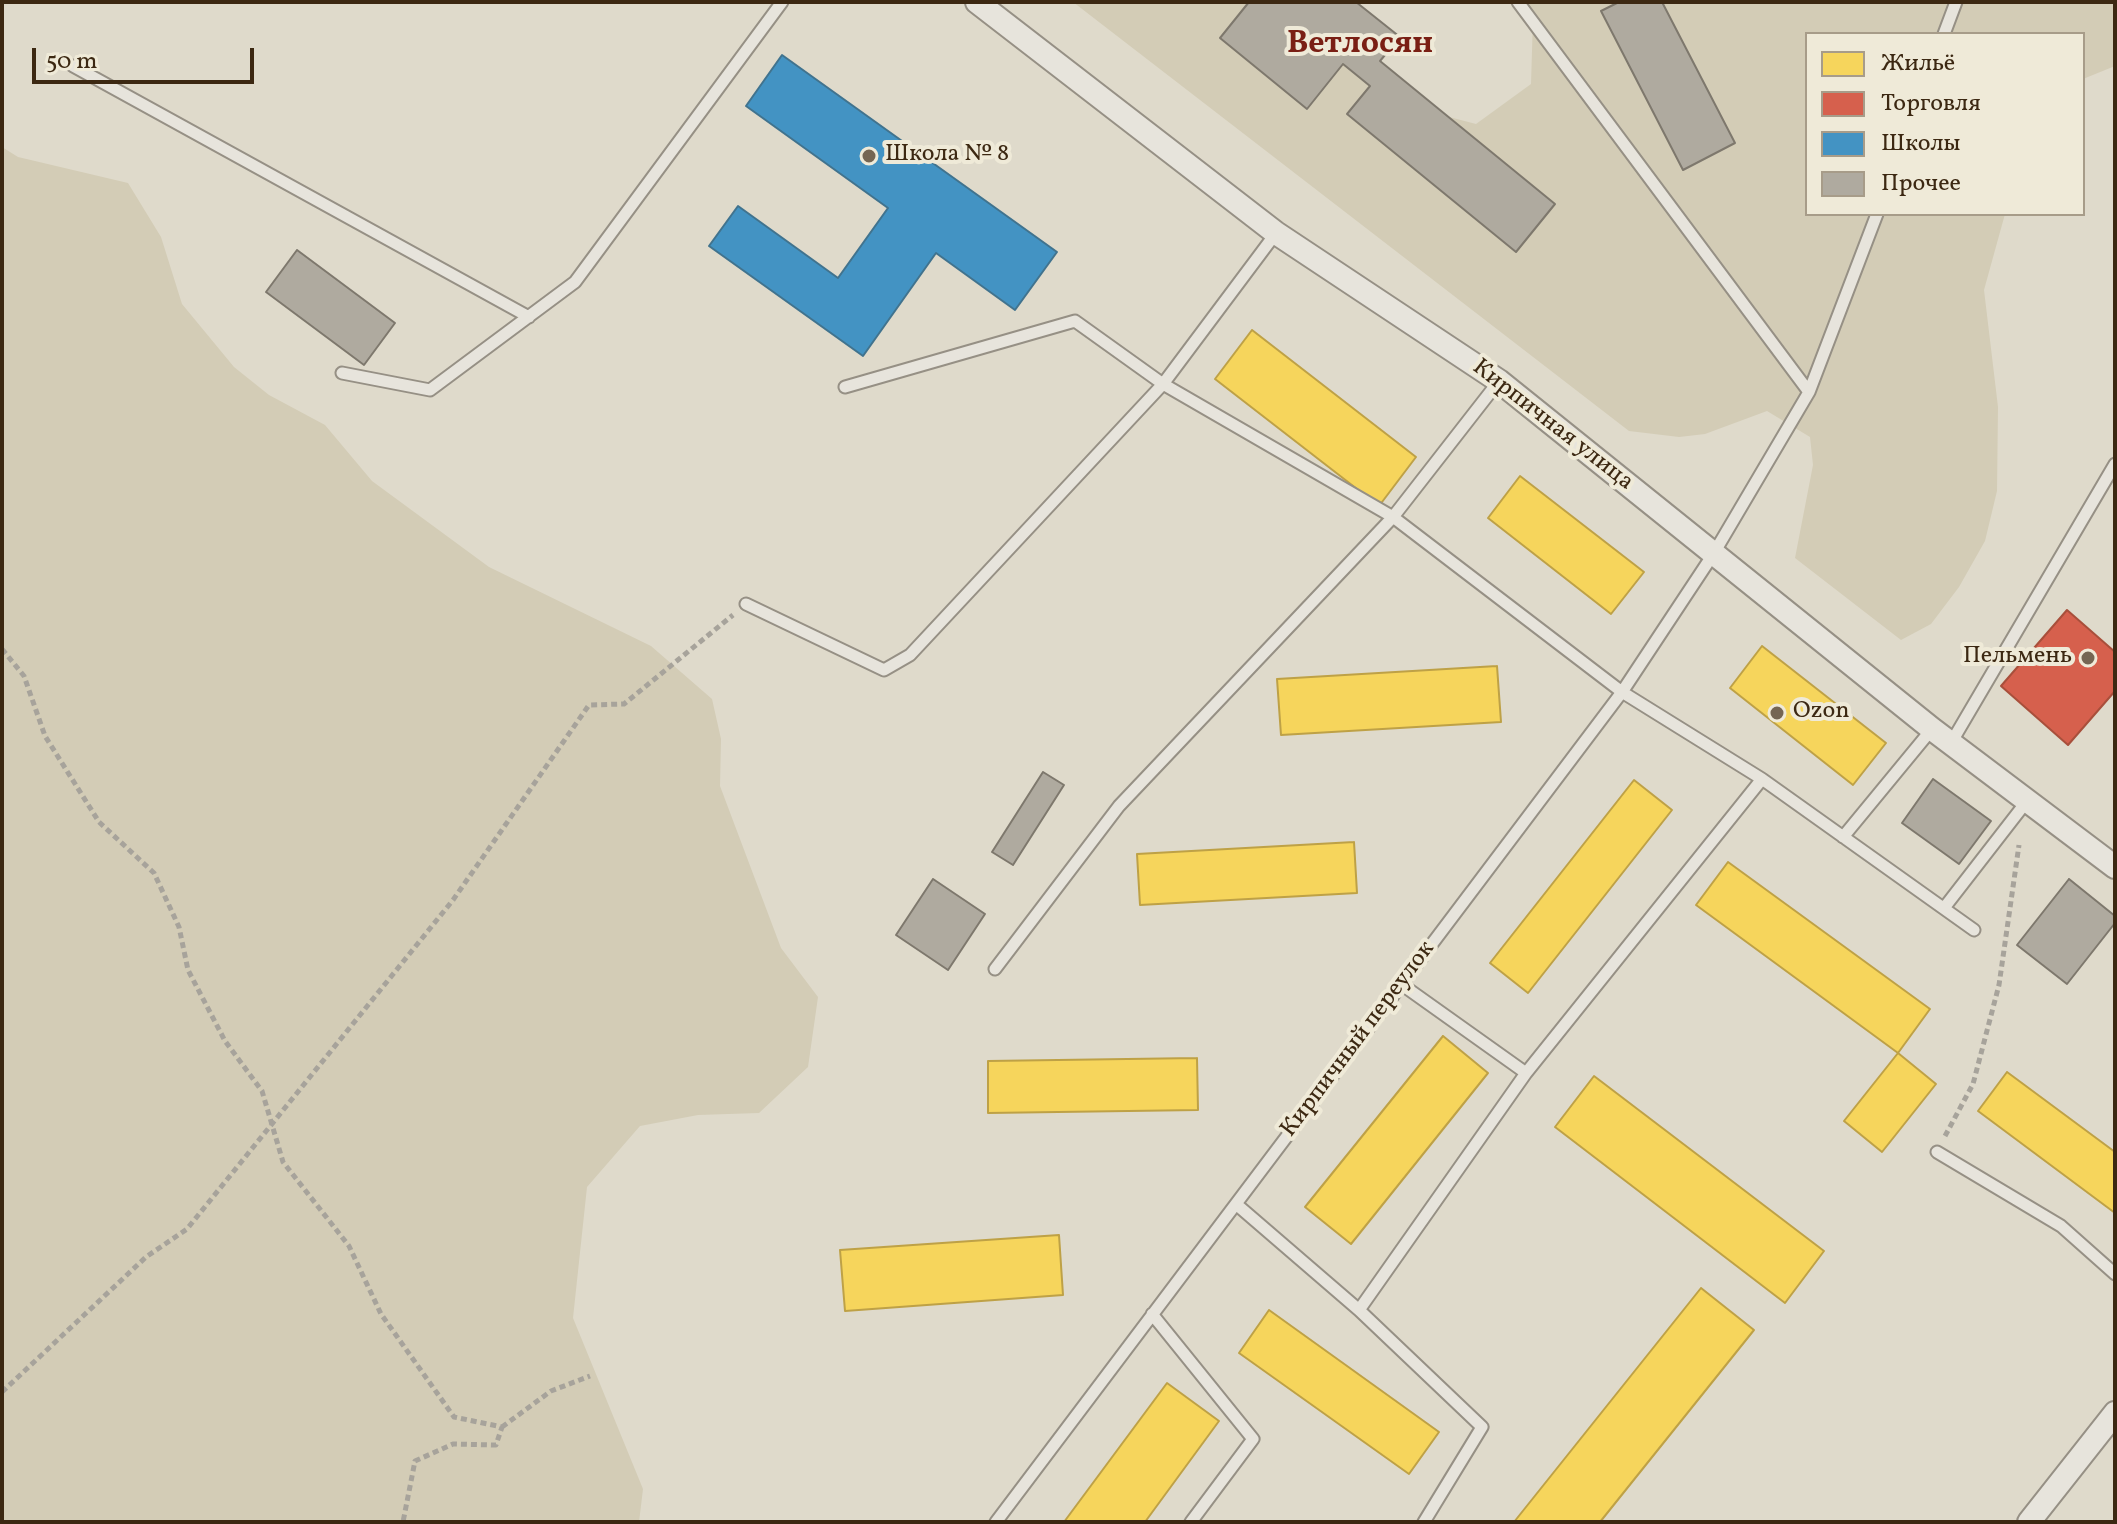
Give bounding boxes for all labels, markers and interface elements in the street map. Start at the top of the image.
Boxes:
district label: Ветлосян [1287,27,1433,65]
scale bar [36,32,258,82]
legend [1805,32,2085,216]
text: 50 m [46,45,98,79]
text: Жильё [1881,47,1955,81]
text: Торговля [1881,87,1981,121]
text: Школы [1881,127,1961,161]
place label: Школа № 8 [885,142,1009,170]
marker: Школа № 8 [860,147,878,165]
text: Прочее [1881,167,1961,201]
street label: Кирпичная улица [1466,354,1638,498]
place label: Пельмень [1963,644,2072,672]
marker: Пельмень [2079,649,2097,667]
place label: Ozon [1793,699,1850,727]
marker: Ozon [1768,704,1786,722]
street label: Кирпичный переулок [1276,936,1442,1144]

